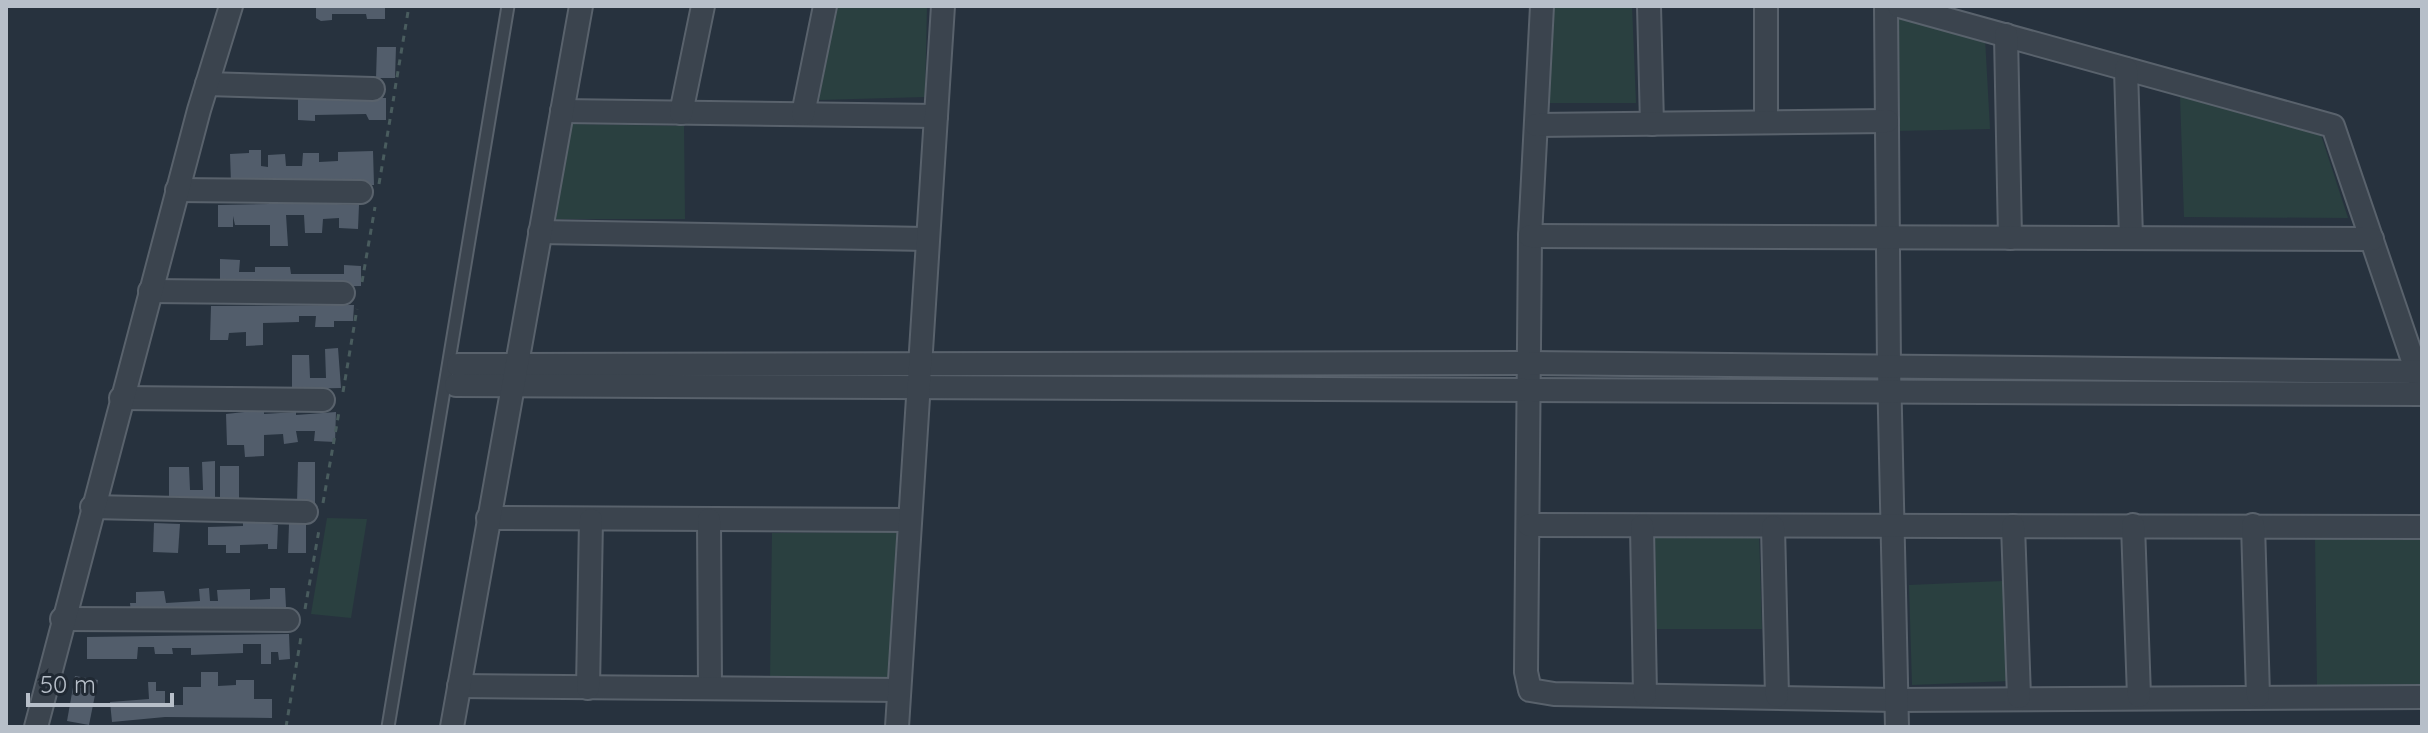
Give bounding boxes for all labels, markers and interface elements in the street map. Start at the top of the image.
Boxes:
scale bar [28,657,172,707]
text: 50 m [40,669,96,699]

